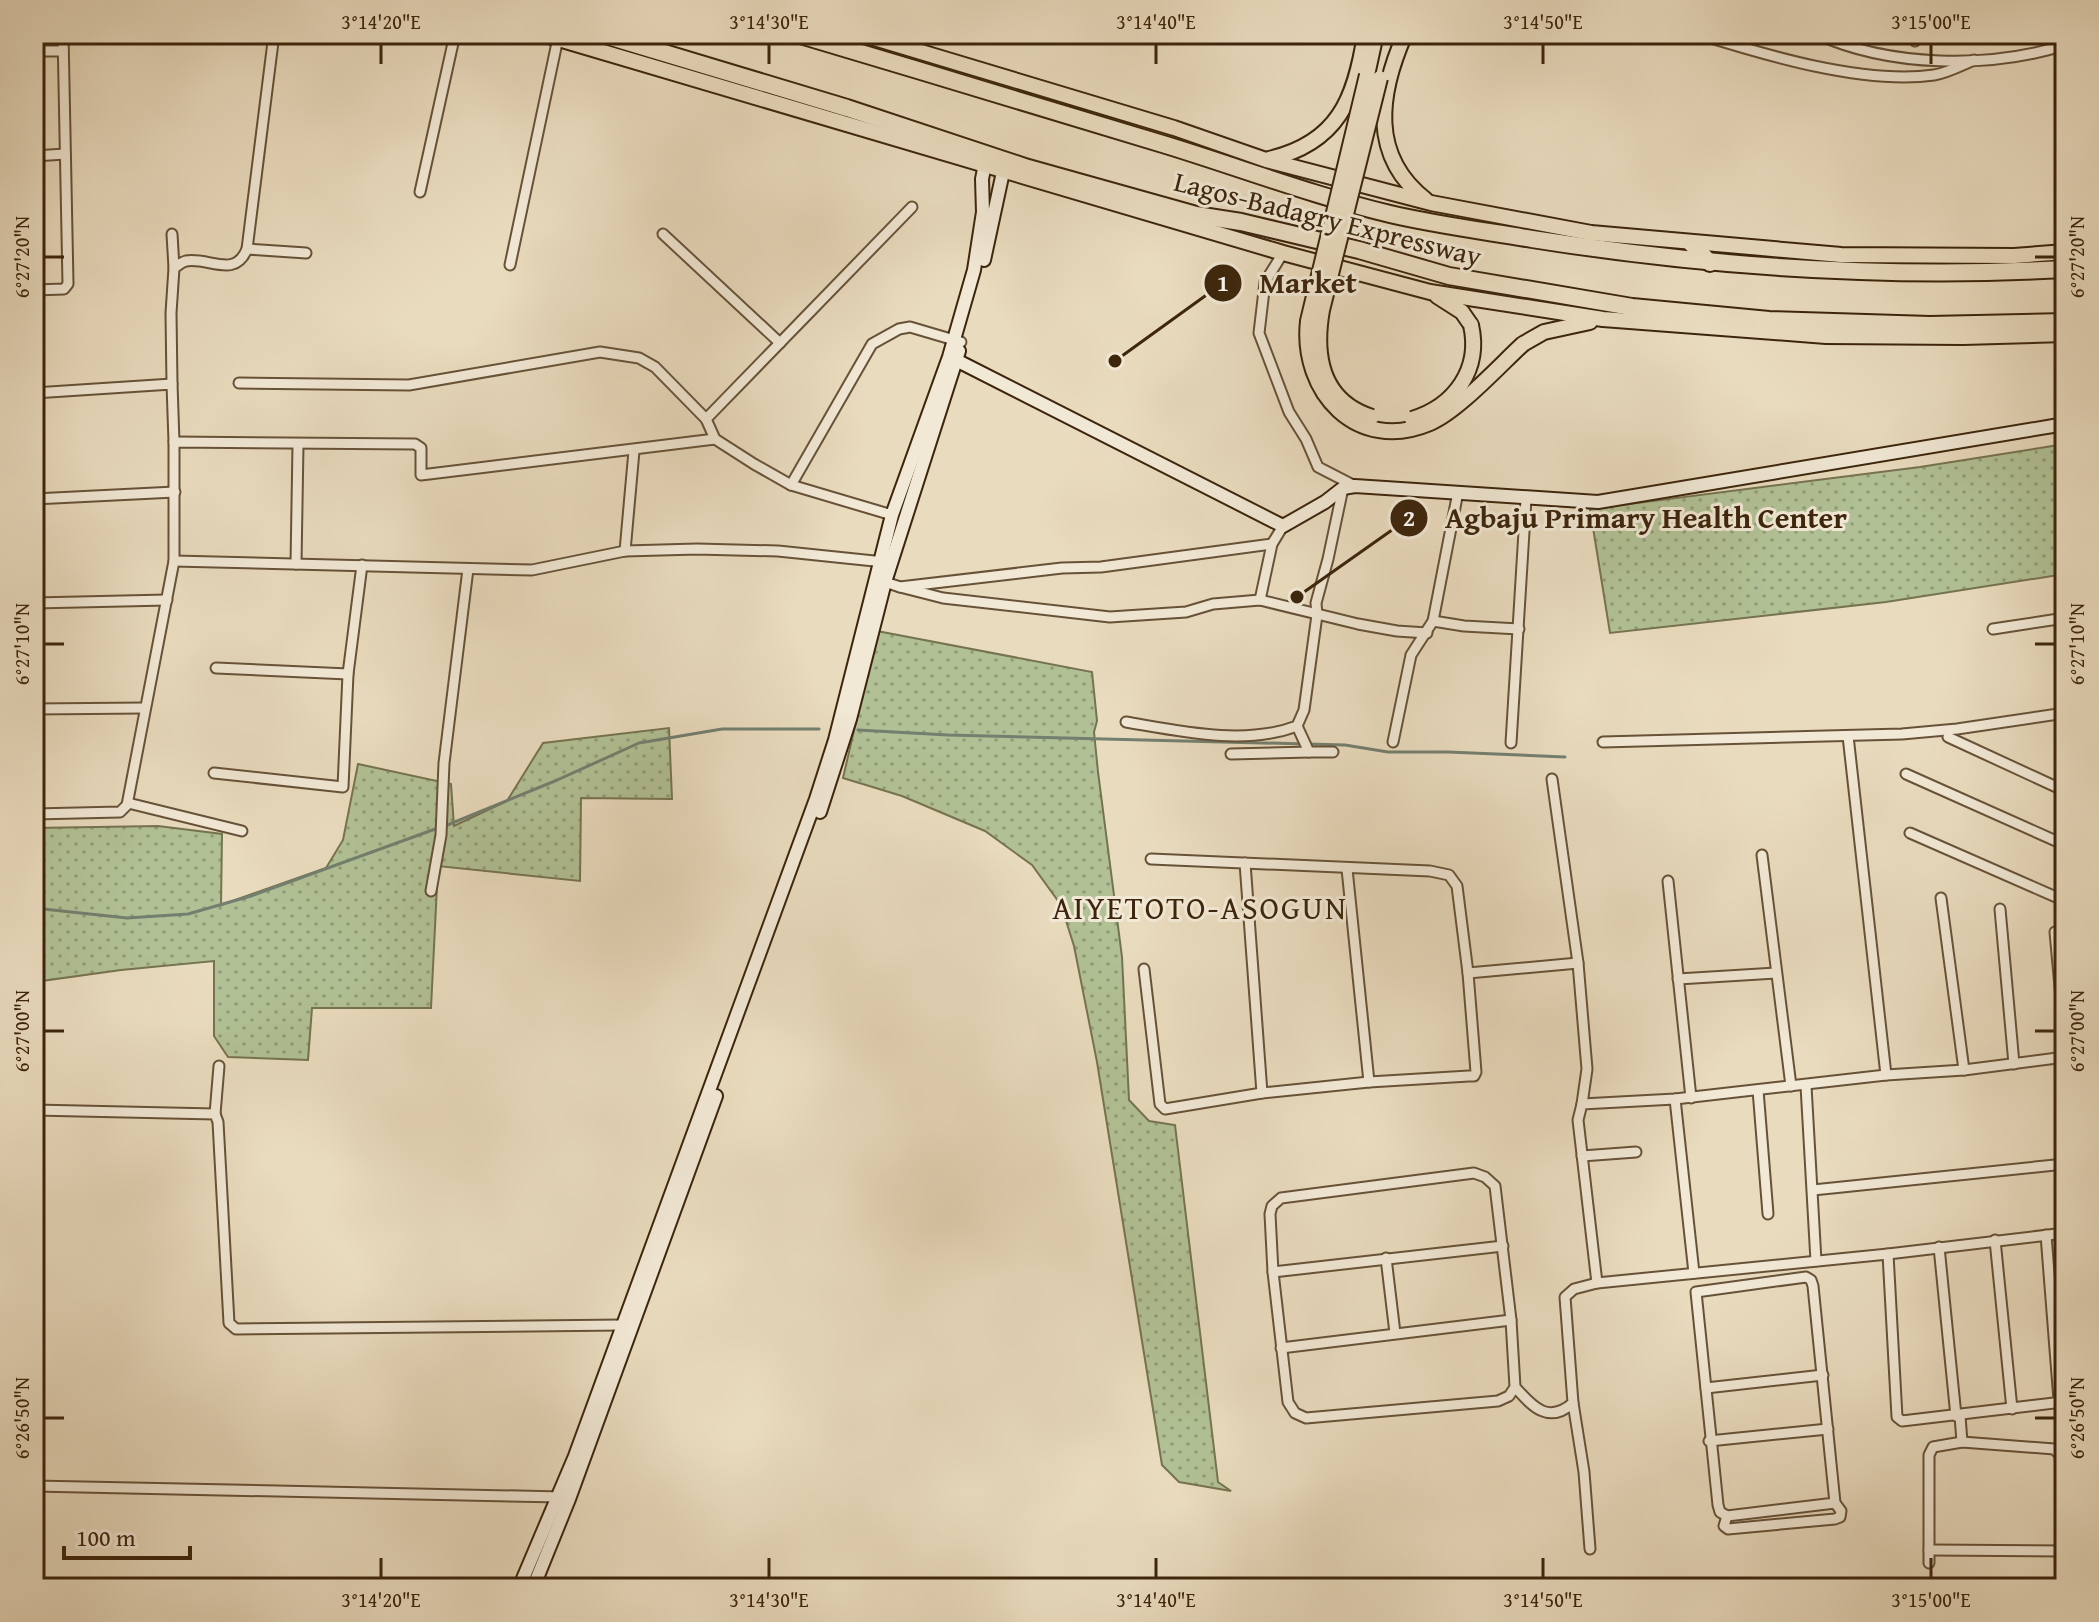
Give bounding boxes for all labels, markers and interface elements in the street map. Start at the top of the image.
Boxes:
text: 3°14'20"E [341,7,421,36]
text: 3°14'30"E [729,7,809,36]
text: 3°14'40"E [1116,7,1196,36]
text: 3°14'50"E [1503,7,1583,36]
text: 3°15'00"E [1891,7,1971,36]
street label: Lagos-Badagry Expressway [1170,160,1486,276]
text: 6°27'20"N [7,216,36,298]
text: 6°27'20"N [2062,216,2091,298]
callout: Market [1203,256,1372,310]
text: Market [1259,260,1357,304]
text: 1 [1217,265,1229,300]
callout: Agbaju Primary Health Center [1389,491,1863,545]
text: Agbaju Primary Health Center [1445,495,1847,539]
text: 2 [1403,500,1415,535]
text: 6°27'10"N [7,603,36,685]
text: 6°27'10"N [2062,603,2091,685]
district label: AIYETOTO-ASOGUN [1052,884,1348,931]
text: 6°27'00"N [7,990,36,1072]
text: 6°27'00"N [2062,990,2091,1072]
text: 6°26'50"N [7,1377,36,1459]
text: 6°26'50"N [2062,1377,2091,1459]
scale bar [64,1510,190,1560]
text: 100 m [76,1520,136,1555]
text: 3°14'20"E [341,1585,421,1614]
text: 3°14'30"E [729,1585,809,1614]
text: 3°14'40"E [1116,1585,1196,1614]
text: 3°14'50"E [1503,1585,1583,1614]
text: 3°15'00"E [1891,1585,1971,1614]

